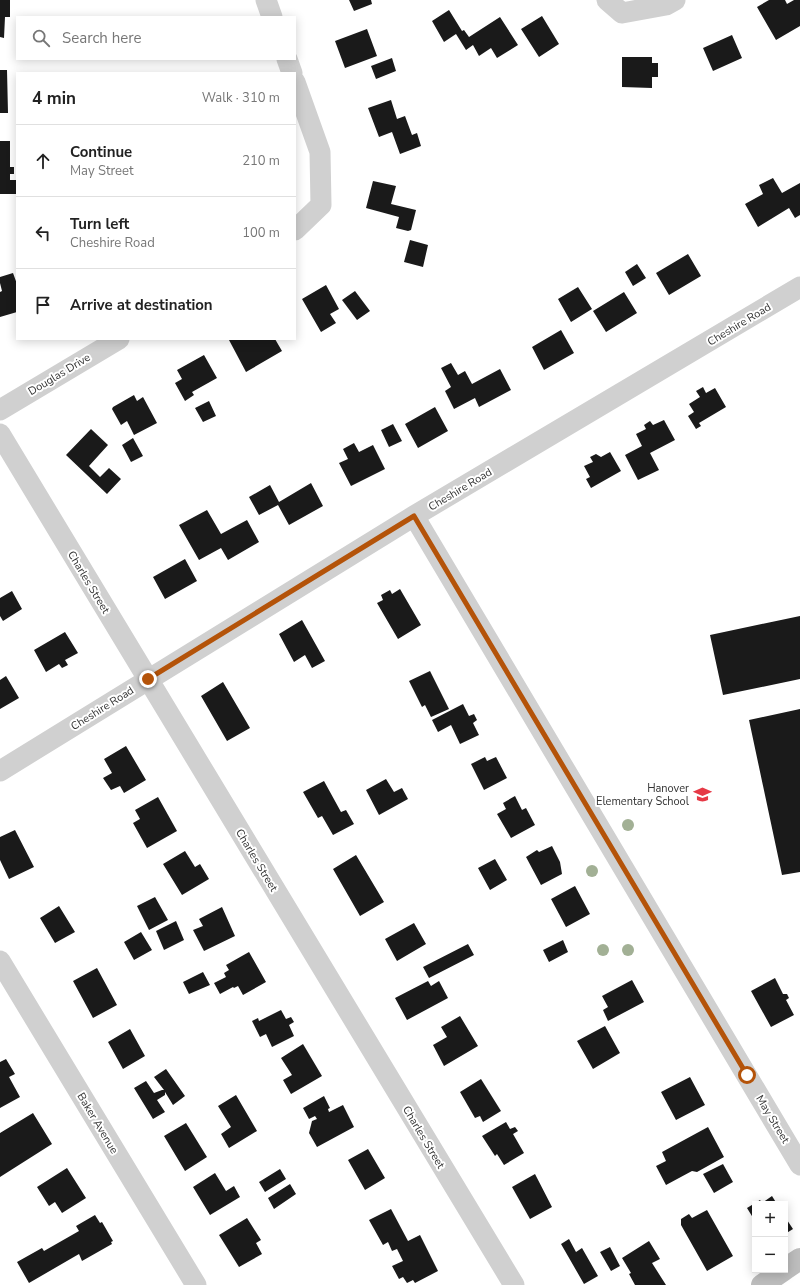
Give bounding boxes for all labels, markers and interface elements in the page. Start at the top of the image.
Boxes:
search box [16,16,296,60]
icon: search [30,27,52,49]
text: Search here [62,28,142,48]
text: 4 min [32,87,76,110]
text: Walk · 310 m [202,89,280,107]
text: Continue [70,142,132,162]
icon: ahead [32,150,54,172]
text: 210 m [242,152,280,170]
text: May Street [70,162,133,180]
text: Turn left [70,214,129,234]
icon: left [32,222,54,244]
text: 100 m [242,224,280,242]
text: Cheshire Road [70,234,155,252]
icon: arrive [32,294,54,316]
text: Arrive at destination [70,295,213,315]
street label: Cheshire Road [705,300,774,349]
street label: Douglas Drive [25,350,93,399]
street label: Cheshire Road [426,465,495,514]
street label: Charles Street [64,548,113,617]
route end [139,670,157,688]
street label: Cheshire Road [68,683,137,734]
place label: Hanover Elementary School [596,781,690,809]
school or university icon: Hanover Elementary School [692,784,712,804]
street label: Charles Street [232,826,281,895]
route start [738,1066,756,1084]
street label: Baker Avenue [73,1090,122,1157]
street label: May Street [752,1092,793,1146]
street label: Charles Street [399,1103,448,1172]
map controls [752,1201,788,1273]
button: + [752,1201,788,1237]
button: − [752,1237,788,1273]

